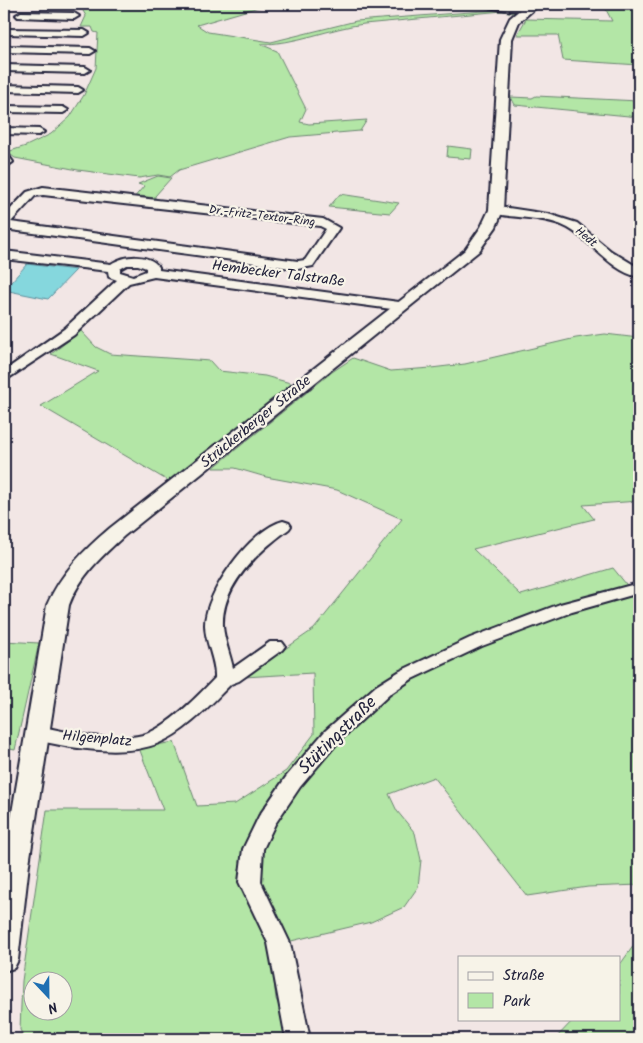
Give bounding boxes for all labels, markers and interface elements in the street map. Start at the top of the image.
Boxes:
street label: Dr.-Fritz-Textor-Ring [208,200,317,232]
street label: Hedt [571,222,602,252]
street label: Hembecker Talstraße [210,254,346,294]
street label: Strückerberger Straße [195,369,317,474]
street label: Stütingstraße [292,690,384,782]
street label: Hilgenplatz [61,724,133,754]
legend [458,956,620,1020]
text: Straße [503,964,545,988]
north arrow [22,970,72,1020]
text: Park [503,990,531,1014]
text: N [44,995,61,1019]

